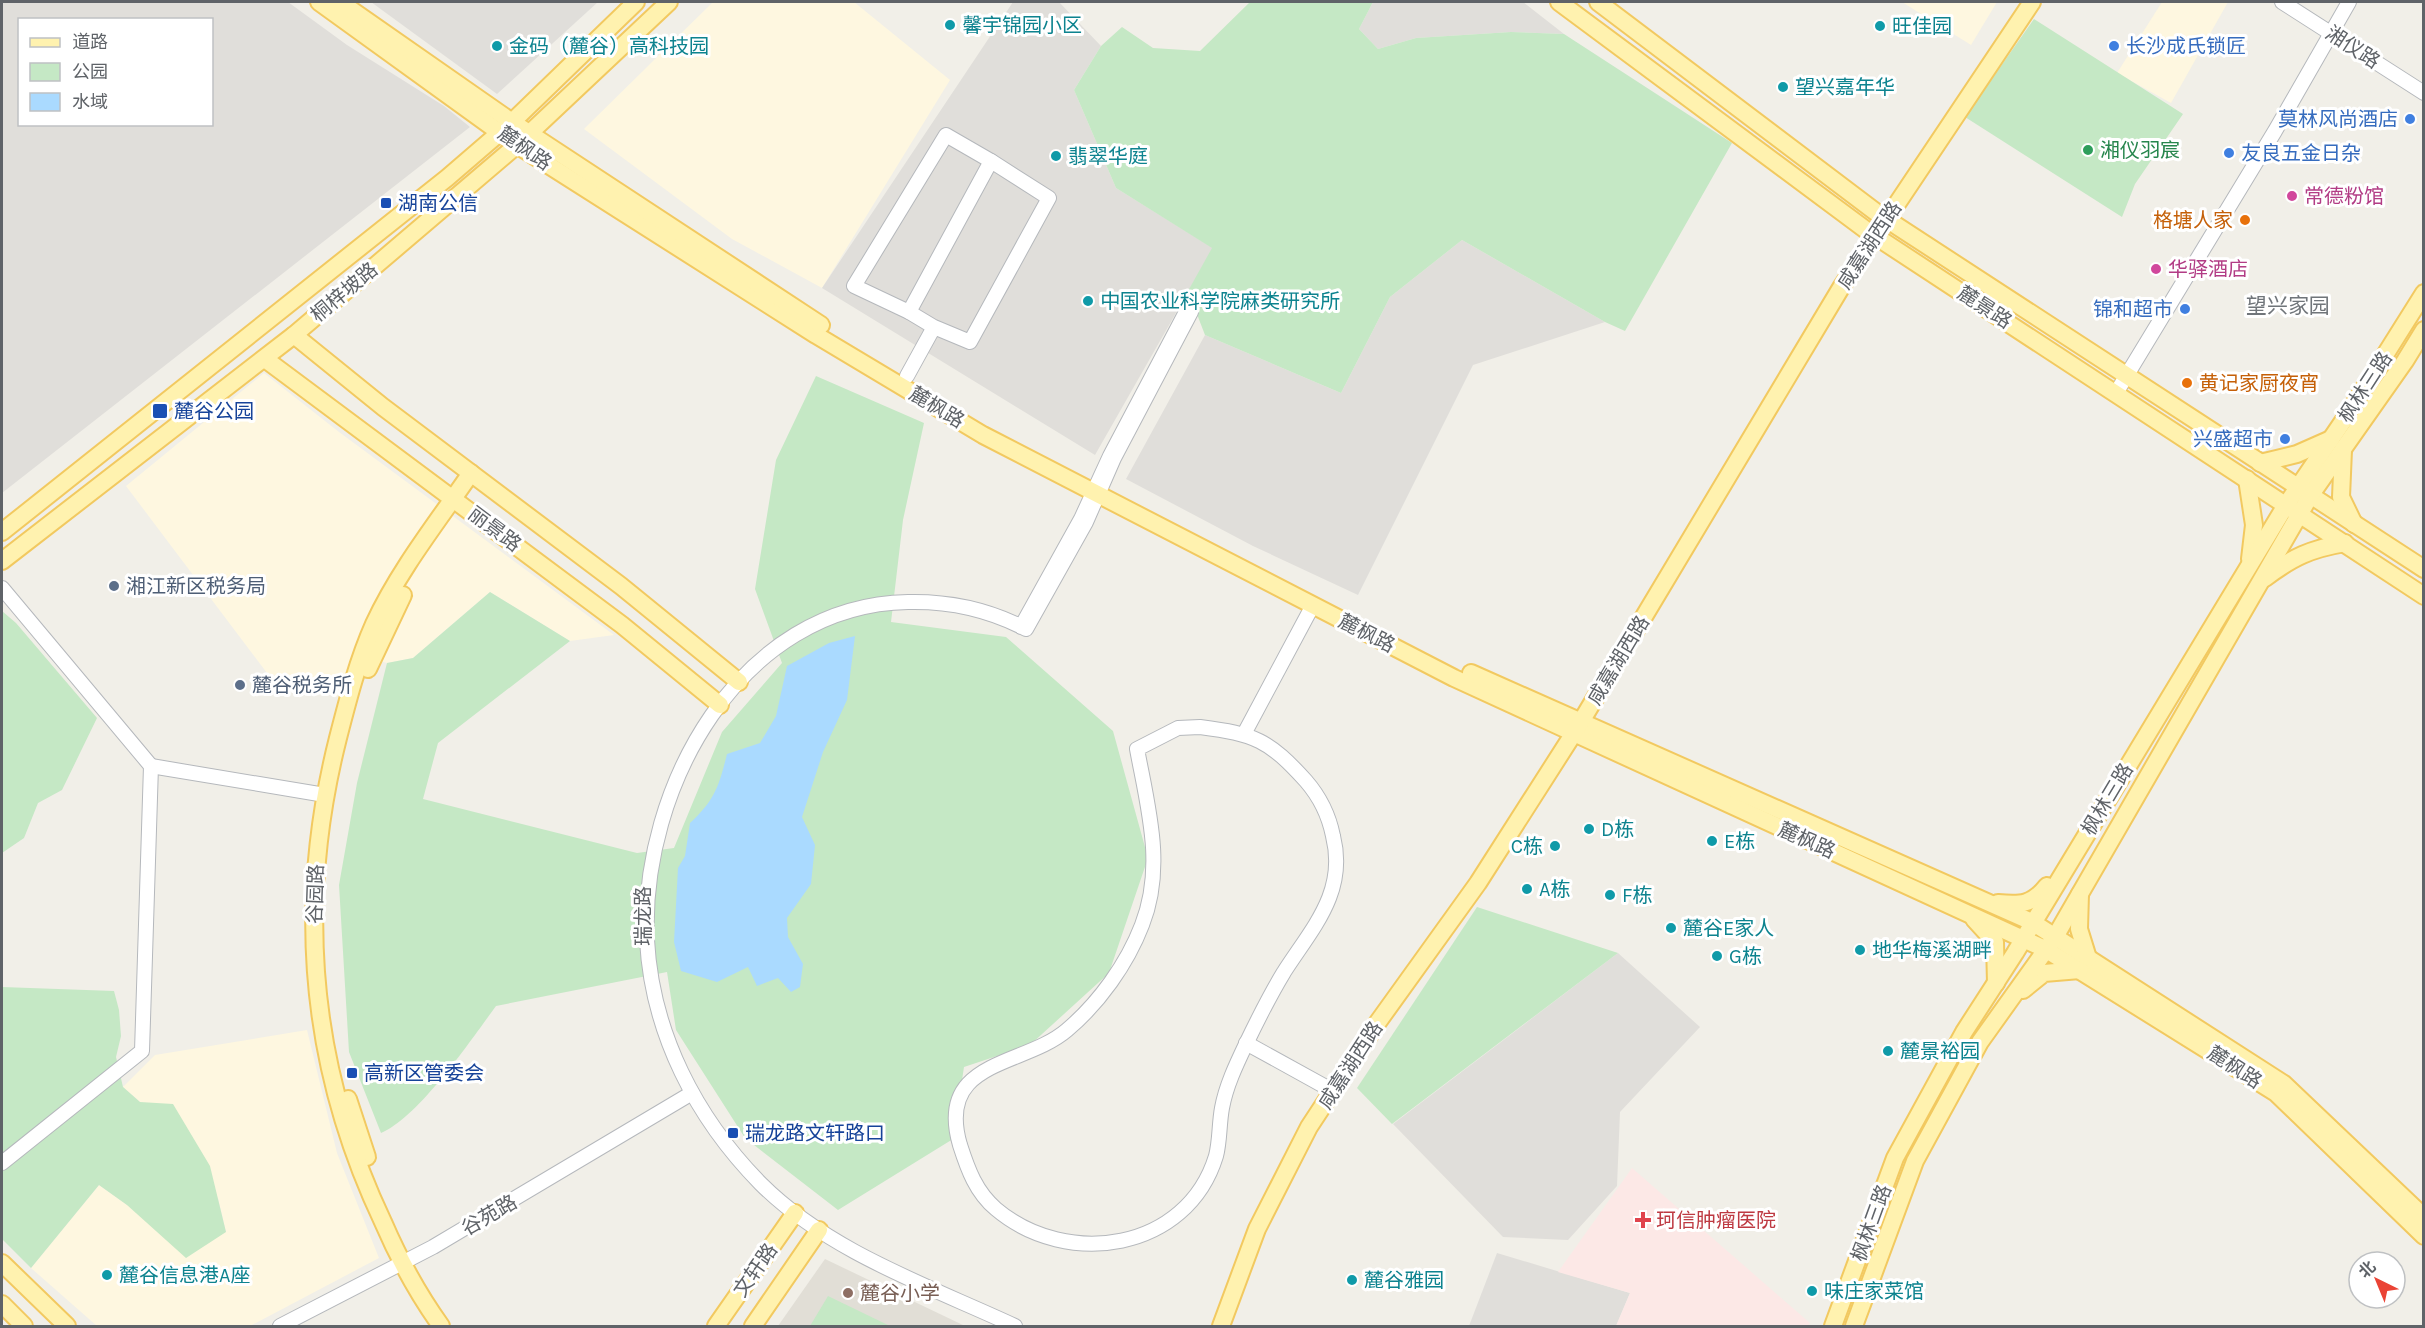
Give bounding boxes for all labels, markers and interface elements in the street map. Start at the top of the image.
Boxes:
place label: 馨宇锦园小区 [962,14,1082,37]
place label: 旺佳园 [1892,15,1952,38]
legend [18,18,213,126]
marker: 馨宇锦园小区 [943,18,957,32]
marker: 旺佳园 [1873,19,1887,33]
street label: 湘仪路 [2321,21,2384,73]
text: 道路 [72,31,108,53]
place label: 金码（麓谷）高科技园 [509,35,709,58]
place label: 长沙成氏锁匠 [2126,35,2246,58]
marker: 金码（麓谷）高科技园 [490,39,504,53]
marker: 长沙成氏锁匠 [2107,39,2121,53]
text: 公园 [72,61,108,83]
place label: 望兴嘉年华 [1795,76,1895,99]
marker: 望兴嘉年华 [1776,80,1790,94]
text: 水域 [72,91,108,113]
place label: 莫林风尚酒店 [2278,108,2398,131]
marker: 莫林风尚酒店 [2403,112,2417,126]
street label: 麓枫路 [494,122,556,175]
place label: 湘仪羽宸 [2100,139,2180,162]
place label: 友良五金日杂 [2241,142,2361,165]
marker: 湘仪羽宸 [2081,143,2095,157]
place label: 翡翠华庭 [1068,145,1148,168]
marker: 友良五金日杂 [2222,146,2236,160]
marker: 翡翠华庭 [1049,149,1063,163]
place label: 常德粉馆 [2304,185,2384,208]
marker: 常德粉馆 [2285,189,2299,203]
place label: 湖南公信 [398,192,478,215]
marker: 湖南公信 [379,196,393,210]
street label: 咸嘉湖西路 [1833,197,1906,293]
place label: 格塘人家 [2153,209,2233,232]
marker: 格塘人家 [2238,213,2252,227]
street label: 桐梓坡路 [306,258,382,327]
place label: 华驿酒店 [2168,258,2248,281]
marker: 华驿酒店 [2149,262,2163,276]
street label: 麓景路 [1953,281,2016,333]
place label: 中国农业科学院麻类研究所 [1100,290,1340,313]
marker: 中国农业科学院麻类研究所 [1081,294,1095,308]
district label: 望兴家园 [2246,294,2330,318]
place label: 锦和超市 [2093,298,2173,321]
marker: 锦和超市 [2178,302,2192,316]
street label: 枫林三路 [2334,347,2397,427]
place label: 黄记家厨夜宵 [2199,372,2319,395]
marker: 黄记家厨夜宵 [2180,376,2194,390]
street label: 麓枫路 [905,382,968,433]
place label: 麓谷公园 [174,400,254,423]
marker: 麓谷公园 [151,402,169,420]
place label: 兴盛超市 [2193,428,2273,451]
marker: 兴盛超市 [2278,432,2292,446]
street label: 丽景路 [464,502,526,557]
place label: 湘江新区税务局 [126,575,266,598]
marker: 湘江新区税务局 [107,579,121,593]
street label: 麓枫路 [1335,610,1399,657]
street label: 咸嘉湖西路 [1583,611,1654,709]
place label: 麓谷税务所 [252,674,352,697]
marker: 麓谷税务所 [233,678,247,692]
street label: 枫林三路 [2077,759,2138,839]
place label: D栋 [1601,818,1634,841]
street label: 麓枫路 [1775,818,1839,863]
marker: D栋 [1582,822,1596,836]
place label: E栋 [1724,830,1755,853]
marker: E栋 [1705,834,1719,848]
place label: C栋 [1511,835,1543,858]
marker: C栋 [1548,839,1562,853]
street label: 谷园路 [303,864,328,924]
place label: A栋 [1539,878,1571,901]
marker: A栋 [1520,882,1534,896]
place label: F栋 [1622,884,1652,907]
street label: 瑞龙路 [632,886,655,946]
marker: F栋 [1603,888,1617,902]
place label: 麓谷E家人 [1683,917,1774,940]
marker: 麓谷E家人 [1664,921,1678,935]
place label: 地华梅溪湖畔 [1872,939,1992,962]
marker: 地华梅溪湖畔 [1853,943,1867,957]
place label: G栋 [1729,945,1762,968]
marker: G栋 [1710,949,1724,963]
street label: 咸嘉湖西路 [1314,1017,1387,1113]
place label: 麓景裕园 [1900,1040,1980,1063]
street label: 麓枫路 [2203,1041,2266,1093]
marker: 麓景裕园 [1881,1044,1895,1058]
place label: 高新区管委会 [364,1062,484,1085]
marker: 高新区管委会 [345,1066,359,1080]
place label: 瑞龙路文轩路口 [745,1122,885,1145]
marker: 瑞龙路文轩路口 [726,1126,740,1140]
street label: 枫林三路 [1847,1182,1896,1265]
street label: 谷苑路 [458,1190,521,1240]
place label: 珂信肿瘤医院 [1656,1209,1776,1232]
marker: 珂信肿瘤医院 [1634,1211,1652,1229]
street label: 文轩路 [729,1239,782,1301]
north arrow [2347,1250,2407,1310]
text: 北 [2355,1257,2379,1282]
place label: 麓谷信息港A座 [119,1264,251,1287]
marker: 麓谷信息港A座 [100,1268,114,1282]
place label: 麓谷雅园 [1364,1269,1444,1292]
marker: 麓谷雅园 [1345,1273,1359,1287]
place label: 味庄家菜馆 [1824,1280,1924,1303]
place label: 麓谷小学 [860,1282,940,1305]
marker: 味庄家菜馆 [1805,1284,1819,1298]
marker: 麓谷小学 [841,1286,855,1300]

